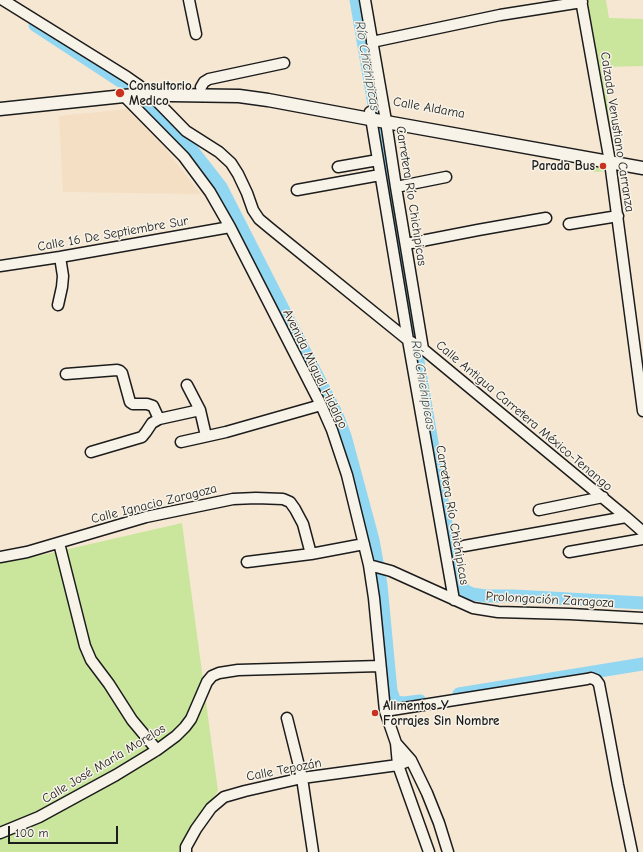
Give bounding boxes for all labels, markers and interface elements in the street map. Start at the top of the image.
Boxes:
water label: Río Chichipicas [351,20,383,112]
street label: Calzada Venustiano Carranza [597,51,637,213]
place label: Consultorio Medico [129,78,192,109]
marker: Consultorio Medico [114,87,126,99]
street label: Calle Aldama [392,94,466,122]
street label: Carretera Río Chichipicas [392,125,430,267]
place label: Parada Bus [532,158,595,174]
marker: Parada Bus [598,161,608,171]
street label: Calle 16 De Septiembre Sur [36,213,190,255]
street label: Avenida Miguel Hidalgo [279,307,351,431]
street label: Calle Antigua Carretera México-Tenango [433,338,615,494]
water label: Río Chichipicas [407,339,439,431]
street label: Carretera Río Chichipicas [432,444,472,586]
street label: Calle Ignacio Zaragoza [90,481,218,527]
street label: Prolongación Zaragoza [485,589,615,611]
place label: Alimentos Y Forrajes Sin Nombre [383,698,499,729]
marker: Alimentos Y Forrajes Sin Nombre [370,708,380,718]
street label: Calle José María Morelos [39,721,169,807]
street label: Calle Tepozán [245,755,323,785]
scale bar [10,818,120,844]
text: 100 m [15,826,48,840]

